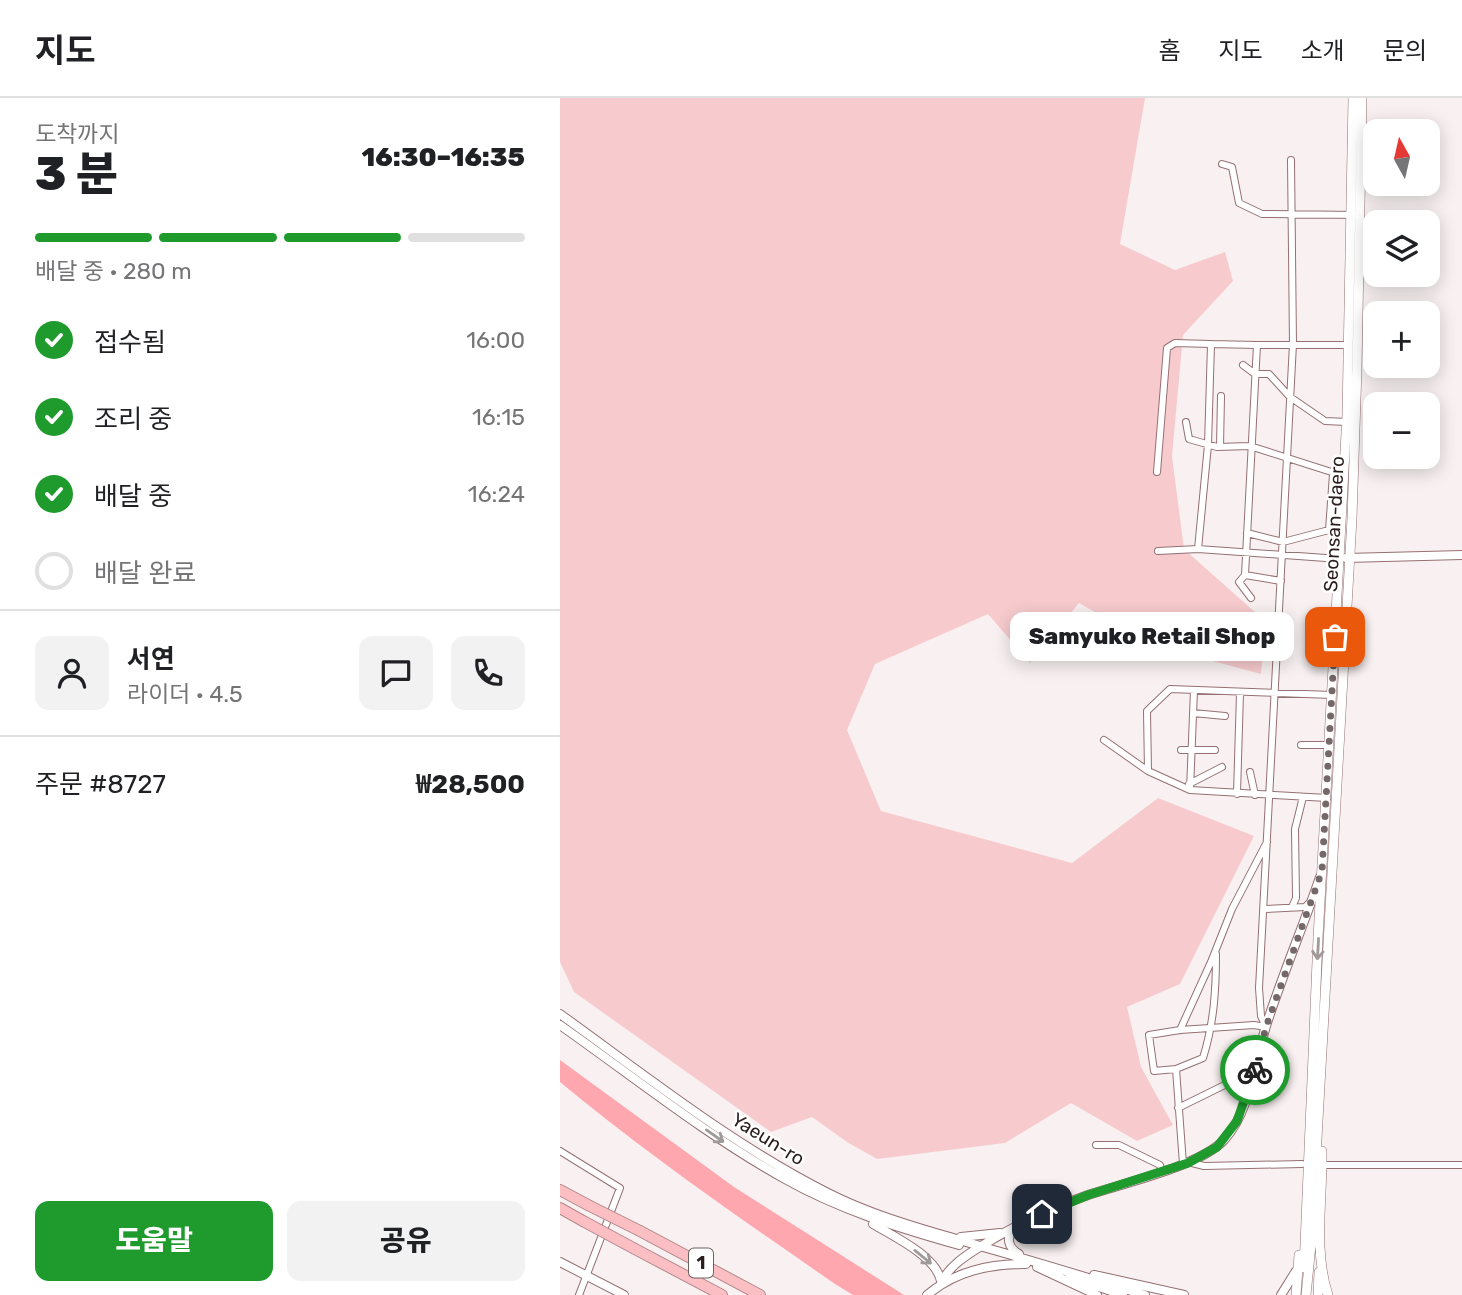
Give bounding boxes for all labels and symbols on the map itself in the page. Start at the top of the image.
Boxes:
north arrow [1363,119,1440,196]
street label: Seonsan-daero [1319,455,1349,593]
pin [1305,607,1365,667]
callout: Samyuko Retail Shop [1009,612,1293,662]
one-way arrow [1311,938,1324,961]
courier [1220,1035,1290,1105]
street label: Yaeun-ro [727,1108,809,1170]
one-way arrow [705,1129,724,1143]
pin [1012,1184,1072,1244]
road number: 1 [689,1248,713,1278]
one-way arrow [913,1249,931,1264]

